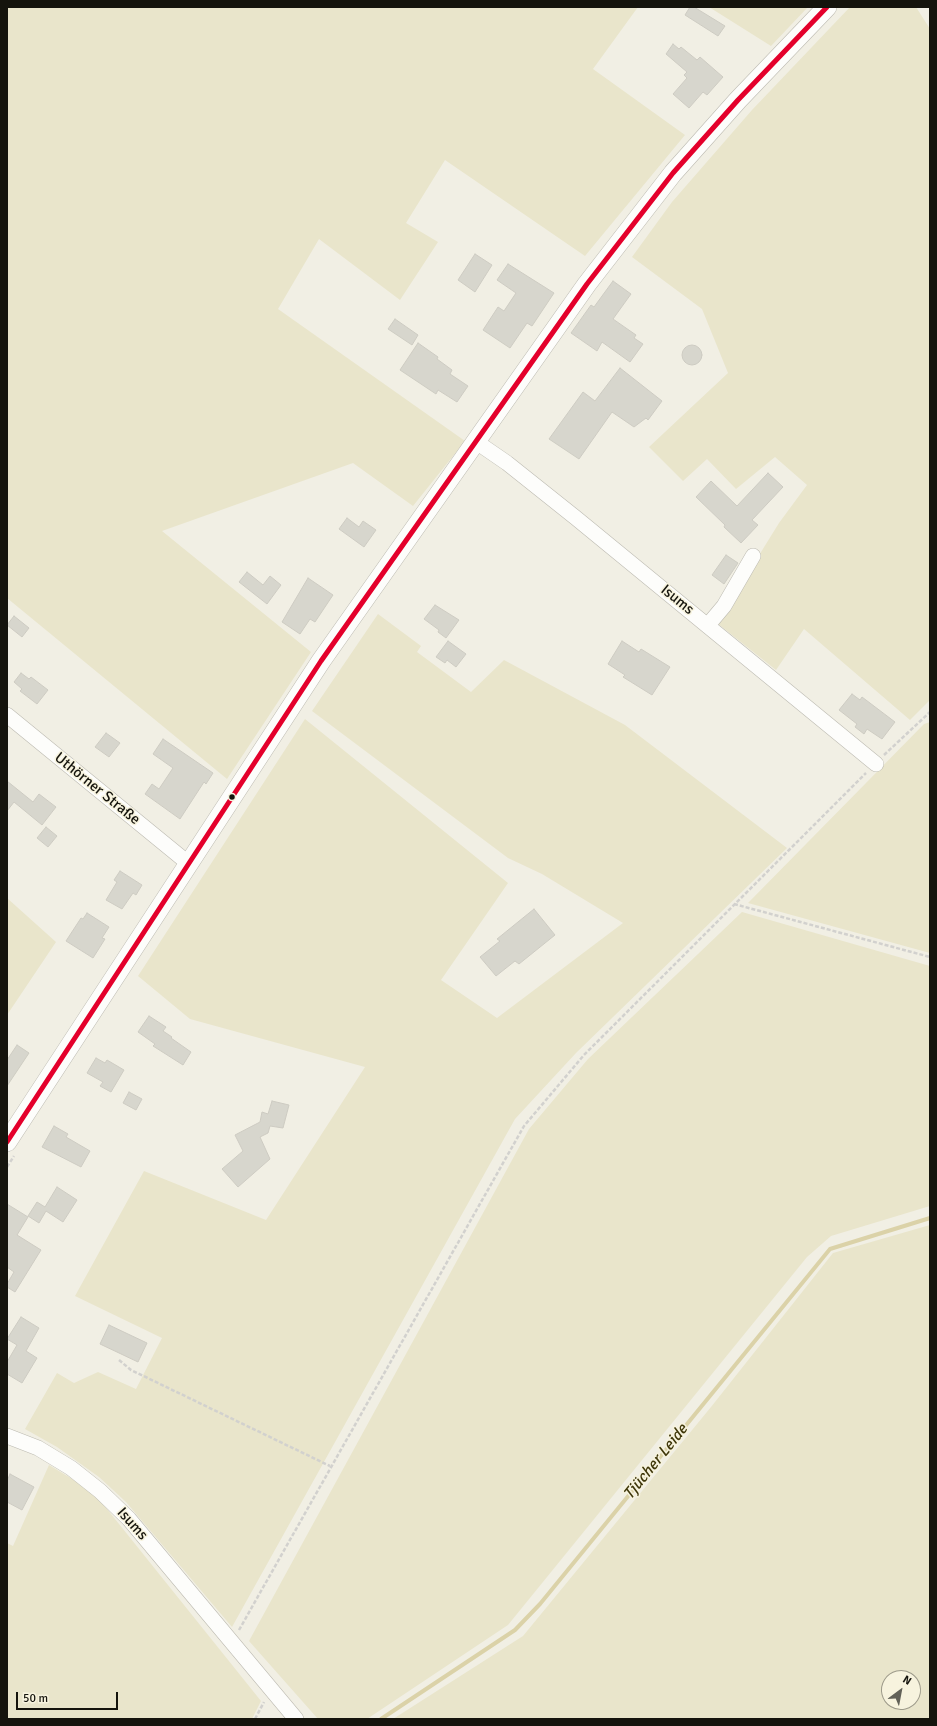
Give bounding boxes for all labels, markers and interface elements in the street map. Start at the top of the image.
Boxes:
street label: Isums [657,581,697,619]
street label: Uthörner Straße [51,749,143,829]
unlabelled marker [227,792,237,802]
water label: Tjücher Leide [620,1420,692,1504]
street label: Isums [113,1504,151,1544]
north arrow [881,1670,921,1710]
text: N [900,1673,914,1688]
scale bar [18,1684,120,1710]
text: 50 m [23,1691,48,1706]

